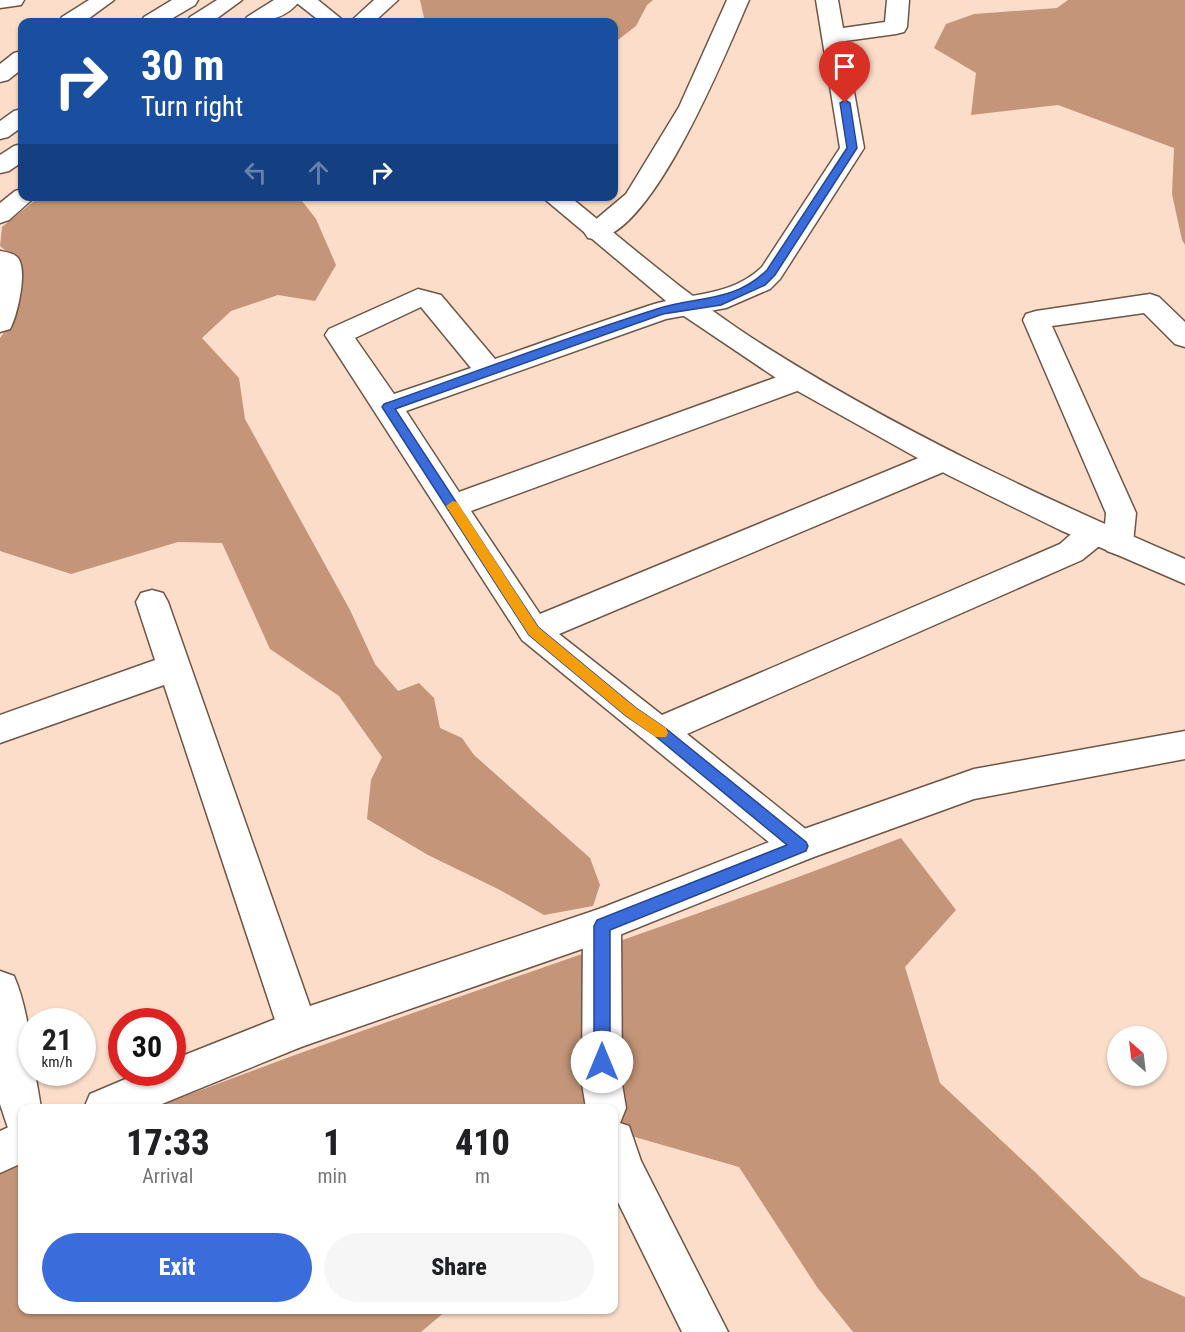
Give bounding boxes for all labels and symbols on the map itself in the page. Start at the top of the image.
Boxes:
pin [819,41,870,103]
speed limit sign: 30 [108,1008,186,1086]
north arrow [1107,1026,1167,1086]
position arrow [570,1030,634,1094]

